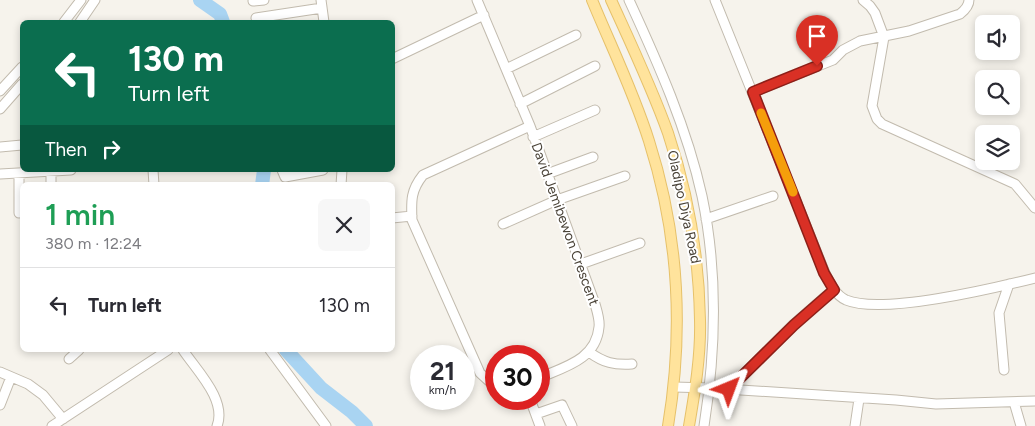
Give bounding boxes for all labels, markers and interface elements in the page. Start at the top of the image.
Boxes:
pin [796,15,838,66]
map controls [975,15,1020,170]
button: sound [975,15,1020,60]
icon: arrive [803,22,831,50]
text: 130 m [128,38,224,80]
icon: left [45,40,110,105]
button: search [975,70,1020,115]
text: Turn left [128,80,210,107]
button: layers [975,125,1020,170]
icon: right [97,135,125,163]
text: Then [45,138,87,161]
street label: David Jemibewon Crescent [528,140,602,308]
street label: Oladipo Diya Road [664,149,704,265]
text: 1 min [45,196,115,233]
button: close [318,199,370,251]
text: 380 m · 12:24 [45,234,142,253]
icon: left [45,291,73,319]
text: Turn left [88,294,162,317]
text: 130 m [319,294,370,317]
speed limit sign: 30 [485,345,550,410]
text: 21 [430,356,455,386]
position arrow [702,362,754,414]
text: km/h [429,383,456,397]

